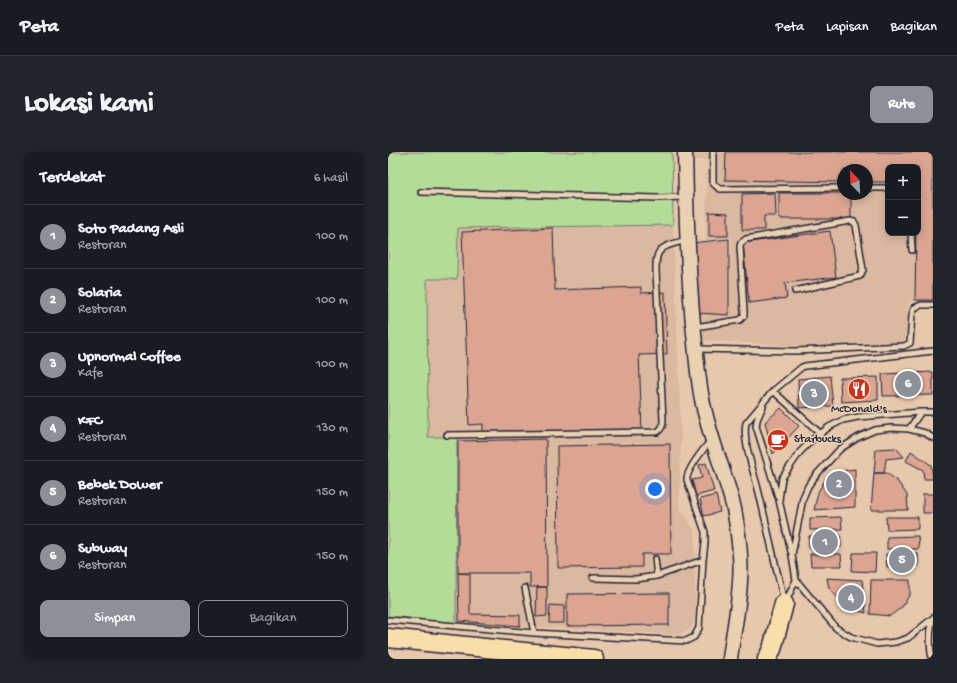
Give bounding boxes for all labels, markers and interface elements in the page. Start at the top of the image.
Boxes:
text: Peta [20,16,59,39]
text: Peta [776,19,804,36]
text: Lapisan [826,19,868,36]
text: Bagikan [890,19,937,36]
button: Rute [870,86,933,123]
text: Lokasi kami [24,88,154,121]
north arrow [837,164,873,200]
map controls [885,164,921,236]
button: + [885,164,921,200]
text: Terdekat [40,168,104,188]
text: 6 hasil [314,171,348,186]
button: − [885,200,921,236]
text: Soto Padang Asli [78,220,184,238]
text: 1 [50,229,56,244]
text: 100 m [316,229,348,244]
text: Restoran [78,238,126,253]
text: Solaria [78,284,121,302]
text: 2 [50,293,56,308]
text: 100 m [316,293,348,308]
text: Restoran [78,302,126,317]
text: Upnormal Coffee [78,348,181,366]
text: 3 [50,357,56,372]
text: 100 m [316,357,348,372]
text: Kafe [78,366,103,381]
pin: 6 [895,369,921,399]
restaurant icon: McDonald's [846,376,872,402]
pin: 3 [801,379,827,409]
place label: McDonald's [831,403,888,417]
text: KFC [78,412,102,430]
text: 4 [50,421,56,436]
text: 130 m [316,421,348,436]
cafe icon: Starbucks [765,427,791,453]
text: Restoran [78,430,126,445]
place label: Starbucks [794,433,842,447]
pin: 2 [826,469,852,499]
text: Bebek Dower [78,476,162,494]
your location [645,479,665,499]
text: 5 [50,485,56,500]
text: 150 m [316,485,348,500]
text: Restoran [78,494,126,509]
pin: 1 [812,527,838,557]
text: Subway [78,540,127,558]
pin: 5 [889,545,915,575]
text: 6 [50,549,56,564]
text: 150 m [316,549,348,564]
text: Restoran [78,558,126,573]
pin: 4 [838,583,864,613]
button: Simpan [40,600,190,637]
button: Bagikan [198,600,348,637]

